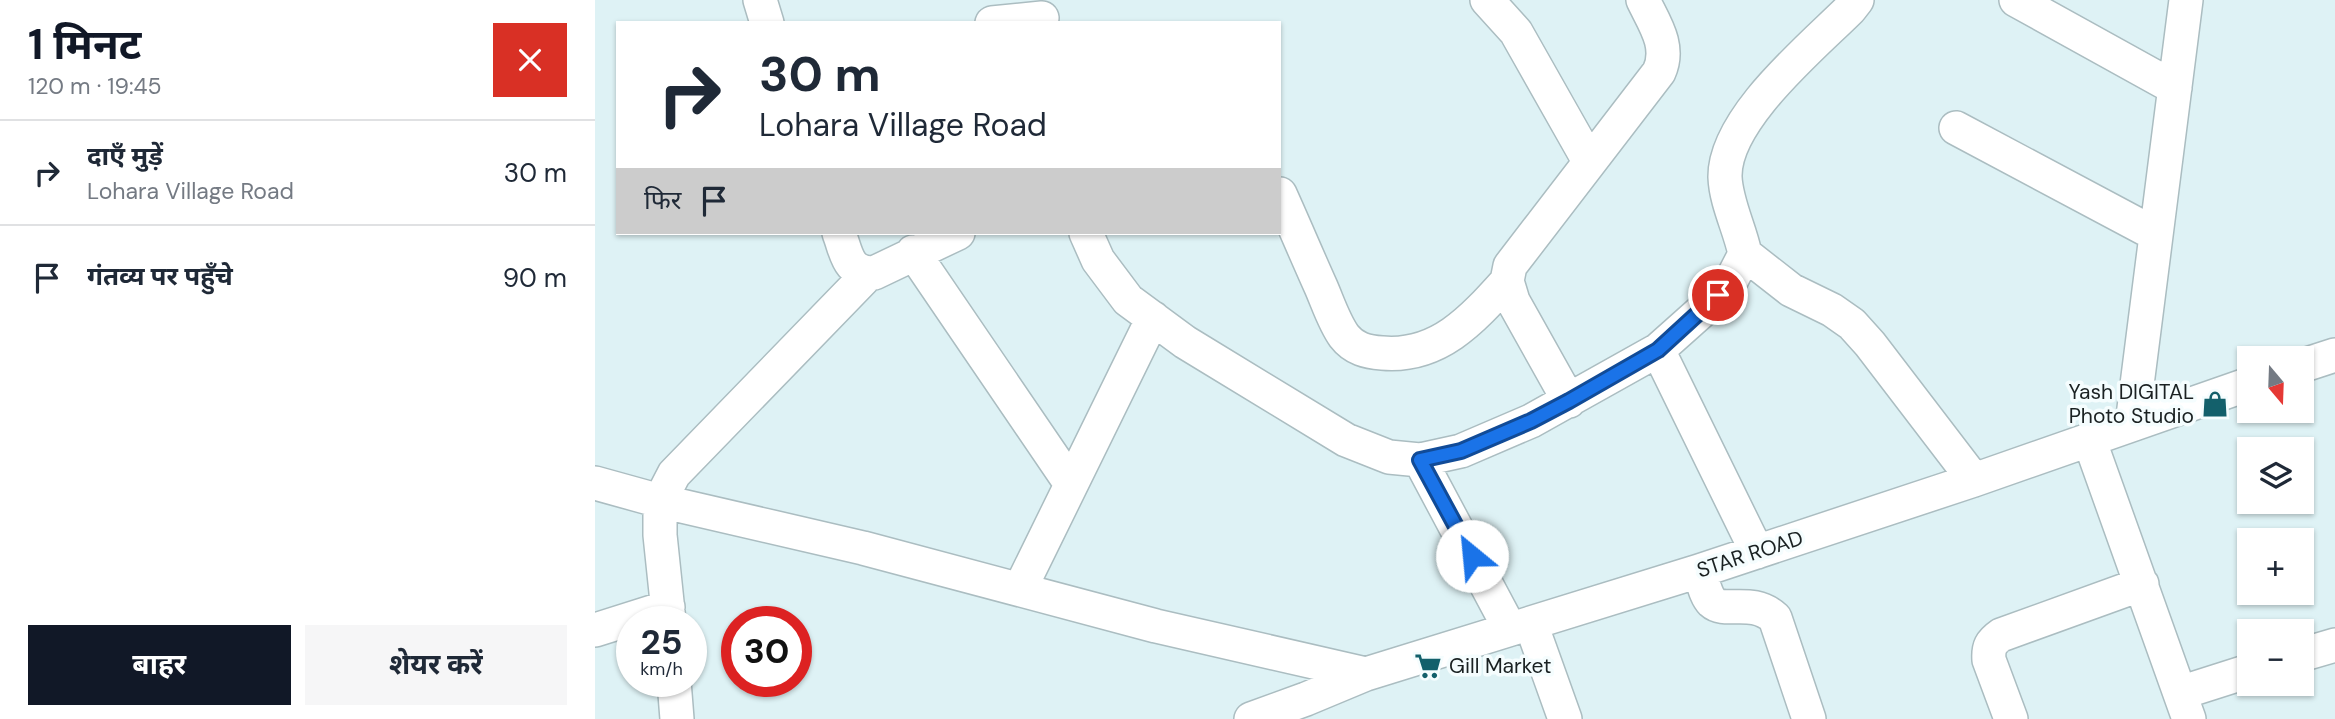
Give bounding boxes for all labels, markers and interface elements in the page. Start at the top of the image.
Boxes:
text: 1 मिनट [28,17,141,72]
button: close [493,23,567,97]
text: 30 m [759,42,881,106]
icon: right [644,49,735,140]
text: 120 m · 19:45 [28,71,162,101]
text: Lohara Village Road [759,104,1047,146]
text: दाएँ मुड़ें [87,139,163,173]
icon: right [28,154,66,192]
text: 30 m [504,156,567,190]
text: Lohara Village Road [87,176,294,206]
icon: arrive [695,182,733,220]
text: फिर [644,183,681,217]
icon: arrive [28,259,66,297]
text: गंतव्य पर पहुँचे [87,259,233,293]
text: 90 m [503,261,567,295]
pin [1688,265,1748,325]
icon: arrive [1699,276,1737,314]
north arrow [2237,346,2313,424]
map controls [2237,346,2314,696]
place label: Yash DIGITAL Photo Studio [2068,378,2194,430]
shop icon: Yash DIGITAL Photo Studio [2200,389,2230,419]
button: layers [2237,437,2314,514]
position arrow [1435,519,1509,593]
street label: STAR ROAD [1693,524,1807,584]
button: + [2237,528,2314,605]
speed limit sign: 30 [721,606,812,697]
text: 25 [641,619,682,665]
button: − [2237,619,2314,696]
button: बाहर [28,625,291,705]
button: शेयर करें [305,625,567,705]
supermarket icon: Gill Market [1413,651,1443,681]
place label: Gill Market [1449,652,1551,680]
text: km/h [640,657,683,681]

